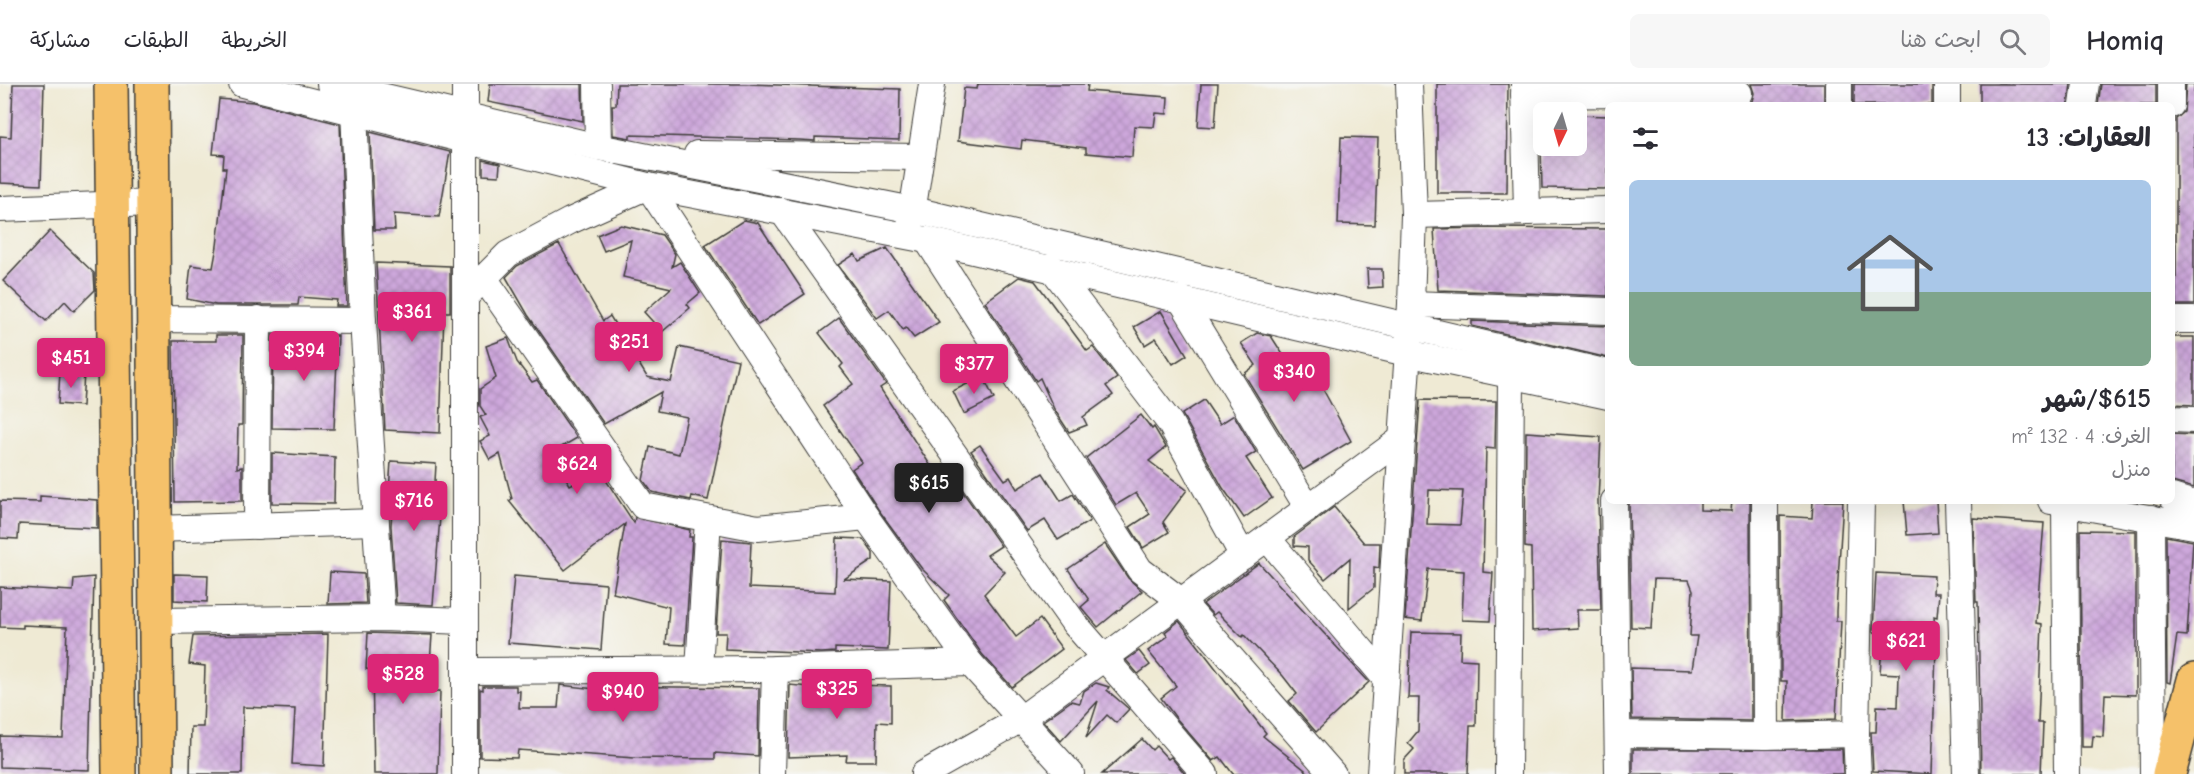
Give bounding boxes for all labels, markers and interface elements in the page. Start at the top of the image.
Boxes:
search box [1630,14,2050,68]
icon: search [1996,25,2029,58]
text: Homiq [2086,25,2164,57]
text: ابحث هنا [1900,27,1981,53]
text: مشاركة [30,28,91,52]
text: الطبقات [124,28,189,52]
text: الخريطة [222,28,287,52]
north arrow [1533,102,1587,156]
map controls [1533,102,1587,156]
icon: filters [1629,122,1662,155]
text: العقارات: 13 [2026,123,2151,153]
icon: home [1836,219,1944,327]
pin: $361 [376,292,448,343]
text: $361 [392,300,432,323]
pin: $251 [593,322,665,373]
text: $251 [609,330,649,353]
pin: $394 [268,331,340,382]
pin: $451 [35,338,107,389]
text: $394 [283,339,325,362]
pin: $377 [938,344,1010,395]
text: $451 [51,346,91,369]
text: $377 [954,352,994,375]
pin: $340 [1258,352,1330,403]
text: $340 [1273,360,1315,383]
text: $615/شهر [2043,384,2151,414]
text: الغرف: 4 · 132 m² [2011,425,2151,448]
pin: $624 [541,444,613,495]
text: $624 [556,452,598,475]
text: منزل [2112,458,2151,481]
pin: $615 [893,463,965,514]
text: $615 [909,471,949,494]
pin: $716 [378,481,450,532]
text: $716 [394,489,434,512]
pin: $621 [1870,621,1942,672]
text: $621 [1886,629,1926,652]
pin: $528 [367,654,439,705]
text: $528 [382,662,424,685]
pin: $325 [801,669,873,720]
pin: $940 [587,672,659,723]
text: $325 [816,677,858,700]
text: $940 [601,680,645,703]

